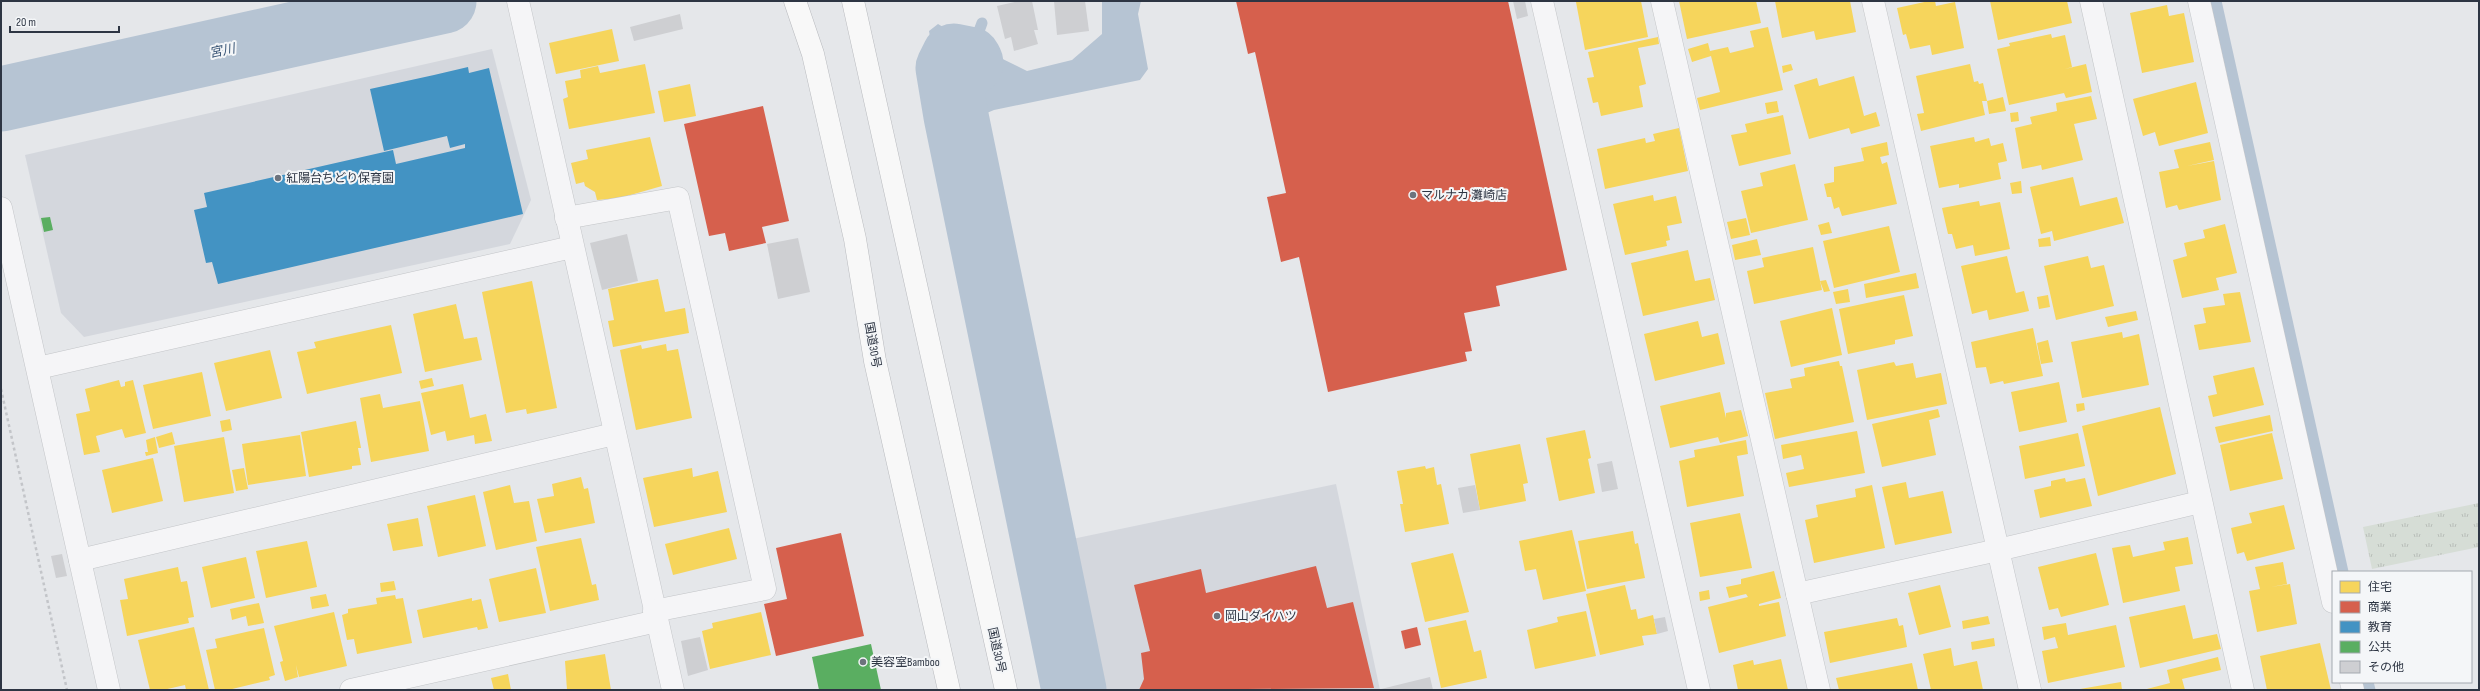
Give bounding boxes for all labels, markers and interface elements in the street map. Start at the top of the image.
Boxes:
scale bar [10,8,119,34]
text: 20 m [16,15,36,30]
water label: 宮川 [208,40,239,62]
place label: 紅陽台ちどり保育園 [286,171,394,186]
marker: 紅陽台ちどり保育園 [273,173,283,183]
place label: マルナカ 灘崎店 [1421,188,1507,203]
marker: マルナカ 灘崎店 [1408,190,1418,200]
street label: 国道30号 [861,321,884,369]
legend [2332,571,2472,683]
text: 住宅 [2368,580,2392,595]
text: 商業 [2368,600,2392,615]
place label: 岡山ダイハツ [1225,609,1297,624]
marker: 岡山ダイハツ [1212,611,1222,621]
text: 教育 [2368,620,2392,635]
street label: 国道30号 [984,626,1009,674]
text: 公共 [2368,640,2392,655]
place label: 美容室Bamboo [871,655,940,670]
marker: 美容室Bamboo [858,657,868,667]
text: その他 [2368,660,2404,675]

